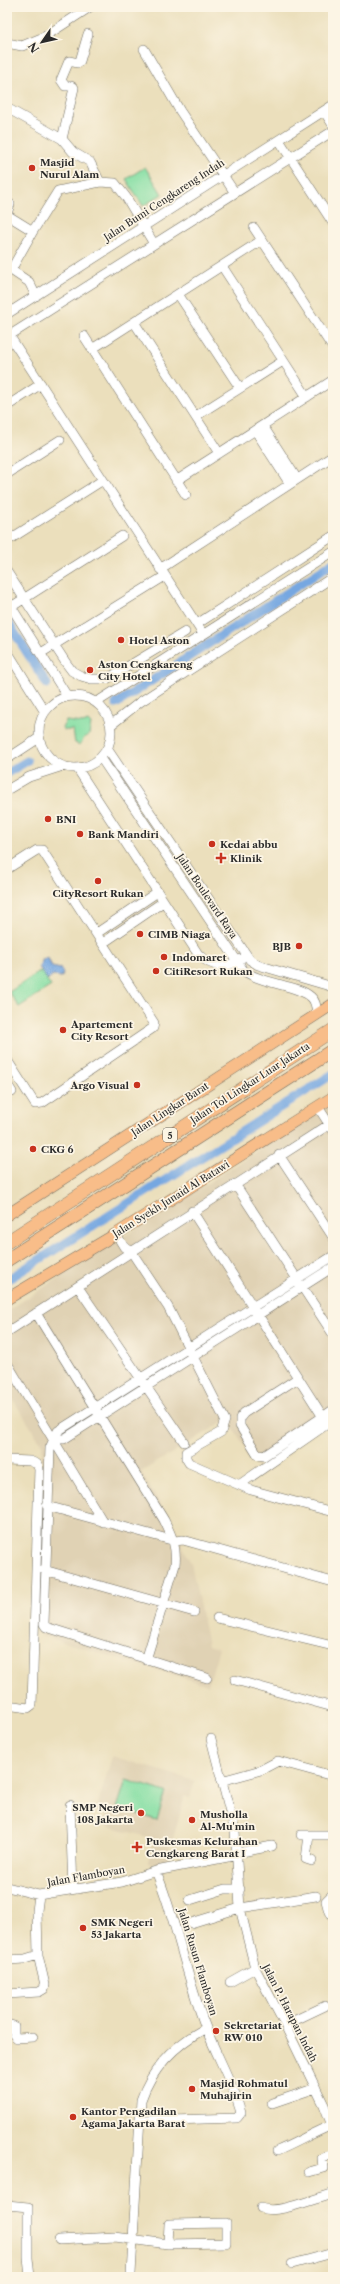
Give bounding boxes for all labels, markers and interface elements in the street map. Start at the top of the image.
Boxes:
north arrow [22,22,62,62]
text: N [25,39,42,55]
place label: Masjid Nurul Alam [40,156,99,181]
street label: Jalan Bumi Cengkareng Indah [100,156,227,245]
marker: Masjid Nurul Alam [27,163,37,173]
place label: Hotel Aston [129,634,190,647]
marker: Hotel Aston [116,635,126,645]
place label: Aston Cengkareng City Hotel [97,658,193,683]
marker: Aston Cengkareng City Hotel [85,665,95,675]
place label: BNI [56,813,76,826]
marker: BNI [43,814,53,824]
place label: Bank Mandiri [88,828,159,841]
marker: Bank Mandiri [75,829,85,839]
place label: Kedai abbu [220,838,278,851]
marker: Kedai abbu [207,839,217,849]
street label: Jalan Boulevard Raya [173,849,241,942]
marker: Klinik [215,852,227,864]
place label: Klinik [230,852,262,865]
marker: CityResort Rukan [93,876,103,886]
place label: CityResort Rukan [52,887,144,900]
place label: CIMB Niaga [148,928,210,941]
marker: CIMB Niaga [135,929,145,939]
place label: BJB [272,940,292,953]
marker: BJB [294,941,304,951]
place label: Indomaret [172,951,227,964]
marker: Indomaret [159,952,169,962]
place label: CitiResort Rukan [164,965,253,978]
marker: CitiResort Rukan [151,966,161,976]
place label: Apartement City Resort [70,1018,133,1043]
marker: Apartement City Resort [58,1025,68,1035]
street label: Jalan Tol Lingkar Luar Jakarta [186,1039,313,1128]
place label: Argo Visual [69,1079,129,1092]
street label: Jalan Lingkar Barat [127,1079,212,1140]
marker: Argo Visual [132,1080,142,1090]
road number: 5 [163,1128,177,1142]
place label: CKG 6 [41,1143,74,1156]
marker: CKG 6 [28,1144,38,1154]
street label: Jalan Syekh Junaid Al Batawi [109,1158,232,1241]
place label: SMP Negeri 108 Jakarta [72,1801,133,1826]
marker: SMP Negeri 108 Jakarta [136,1808,146,1818]
place label: Musholla Al-Mu'min [199,1808,255,1833]
marker: Musholla Al-Mu'min [187,1815,197,1825]
place label: Puskesmas Kelurahan Cengkareng Barat I [146,1835,258,1860]
marker: Puskesmas Kelurahan Cengkareng Barat I [131,1841,143,1853]
street label: Jalan Flamboyan [44,1863,127,1890]
street label: Jalan Rusun Flamboyan [175,1905,221,2018]
place label: SMK Negeri 53 Jakarta [91,1916,153,1941]
marker: SMK Negeri 53 Jakarta [78,1923,88,1933]
street label: Jalan P. Harapan Indah [259,1960,321,2065]
place label: Sekretariat RW 010 [224,2019,282,2044]
marker: Sekretariat RW 010 [211,2026,221,2036]
place label: Masjid Rohmatul Muhajirin [200,2077,288,2102]
marker: Masjid Rohmatul Muhajirin [187,2084,197,2094]
place label: Kantor Pengadilan Agama Jakarta Barat [80,2105,185,2130]
marker: Kantor Pengadilan Agama Jakarta Barat [68,2112,78,2122]

